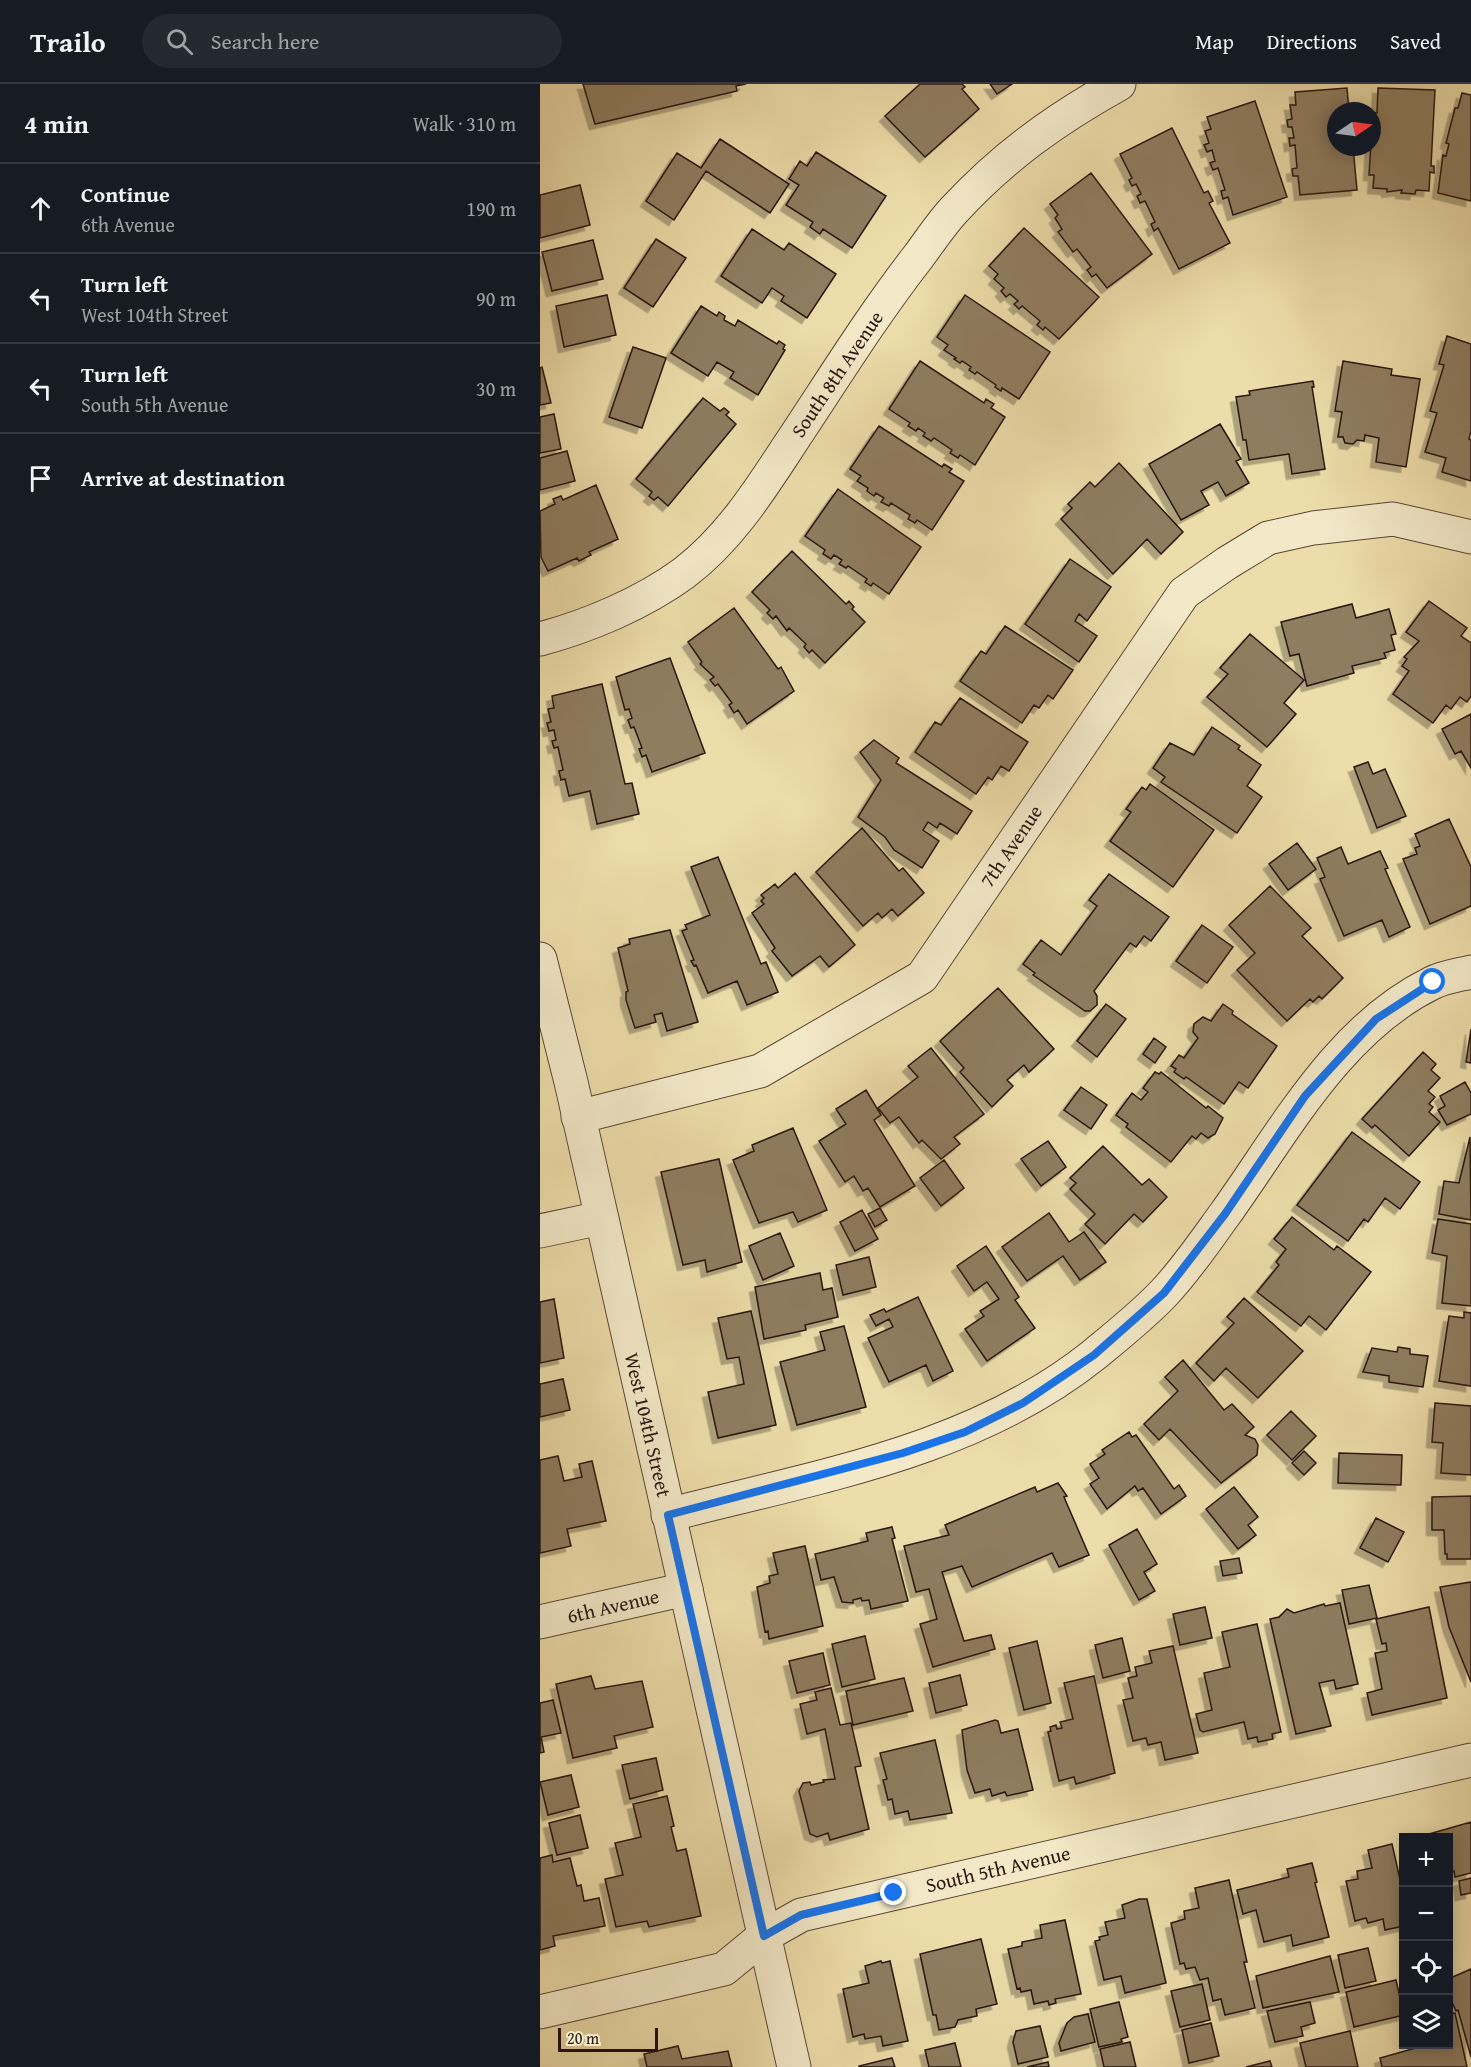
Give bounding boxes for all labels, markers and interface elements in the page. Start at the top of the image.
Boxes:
search box [142,14,562,68]
text: Trailo [30,21,106,62]
icon: search [163,25,196,58]
text: Search here [211,25,319,57]
text: Map [1195,26,1234,57]
text: Directions [1267,26,1357,57]
text: Saved [1390,26,1441,57]
north arrow [1327,102,1381,156]
text: 4 min [24,104,89,143]
text: Walk · 310 m [413,109,516,138]
text: Continue [81,178,170,210]
icon: ahead [24,192,57,225]
text: 190 m [466,194,516,223]
text: 6th Avenue [81,210,175,239]
text: Turn left [81,268,168,300]
icon: left [24,282,57,315]
text: 90 m [476,284,516,313]
text: West 104th Street [81,300,228,329]
street label: South 8th Avenue [783,305,890,443]
text: Turn left [81,358,168,390]
icon: left [24,372,57,405]
text: 30 m [476,374,516,403]
text: South 5th Avenue [81,390,228,419]
icon: arrive [24,462,57,495]
text: Arrive at destination [81,462,285,494]
street label: 7th Avenue [972,799,1049,893]
route start [1419,968,1445,994]
street label: West 104th Street [618,1350,679,1500]
street label: 6th Avenue [564,1581,662,1630]
map controls [1399,1833,1453,2049]
button: + [1399,1833,1453,1887]
street label: South 5th Avenue [923,1838,1073,1899]
route end [880,1879,906,1905]
button: − [1399,1887,1453,1941]
button: locate [1399,1941,1453,1995]
button: layers [1399,1995,1453,2049]
scale bar [558,2025,658,2052]
text: 20 m [567,2026,599,2050]

